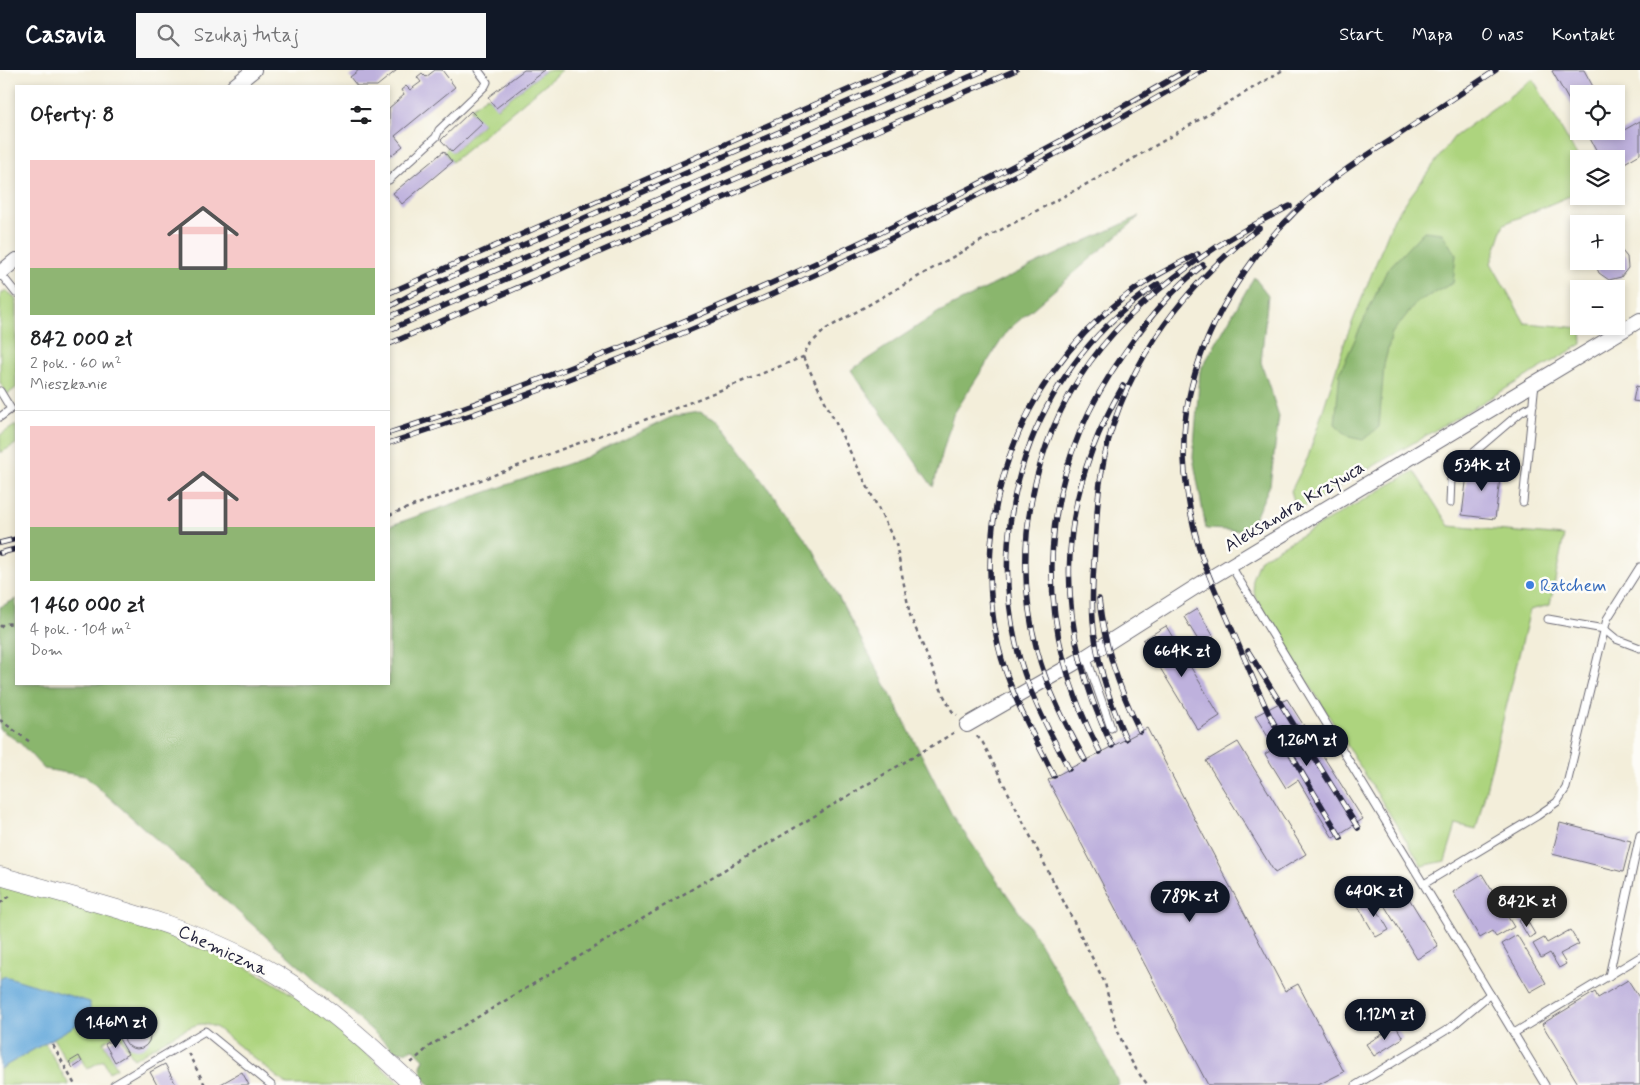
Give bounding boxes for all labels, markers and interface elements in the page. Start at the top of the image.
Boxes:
search box [136,13,486,58]
text: Casavia [25,20,106,51]
icon: search [154,21,182,49]
text: Szukaj tutaj [194,23,299,48]
text: Start [1339,23,1384,47]
text: Mapa [1412,23,1453,47]
text: O nas [1481,23,1524,47]
text: Kontakt [1552,23,1615,47]
map controls [1570,85,1625,335]
button: locate [1570,85,1625,140]
text: Oferty: 8 [30,101,114,129]
icon: filters [347,101,375,129]
button: layers [1570,150,1625,205]
icon: home [158,193,248,283]
button: + [1570,215,1625,270]
button: − [1570,280,1625,335]
text: 842 000 zł [30,325,132,353]
text: 2 pok. · 60 m² [30,353,122,374]
text: Mieszkanie [30,374,108,395]
pin: 534K zł [1436,450,1528,492]
text: 534K zł [1454,455,1510,476]
street label: Aleksandra Krzywca [1220,456,1369,558]
icon: home [158,458,248,548]
place label: Ratchem [1540,574,1607,598]
marker: Ratchem [1524,579,1536,591]
text: 1 460 000 zł [30,591,145,619]
text: 4 pok. · 104 m² [30,619,131,640]
pin: 664K zł [1136,636,1228,678]
text: Dom [30,640,63,661]
text: 664K zł [1154,641,1210,662]
pin: 1.26M zł [1255,724,1359,767]
text: 1.26M zł [1277,730,1337,751]
pin: 640K zł [1328,876,1420,918]
pin: 789K zł [1144,880,1236,923]
text: 640K zł [1345,881,1403,902]
text: 789K zł [1162,886,1218,907]
pin: 842K zł [1481,886,1573,928]
text: 842K zł [1498,891,1556,912]
street label: Chemiczna [174,920,271,982]
pin: 1.12M zł [1333,998,1437,1041]
text: 1.12M zł [1356,1004,1414,1025]
pin: 1.46M zł [64,1006,168,1049]
text: 1.46M zł [85,1012,147,1033]

